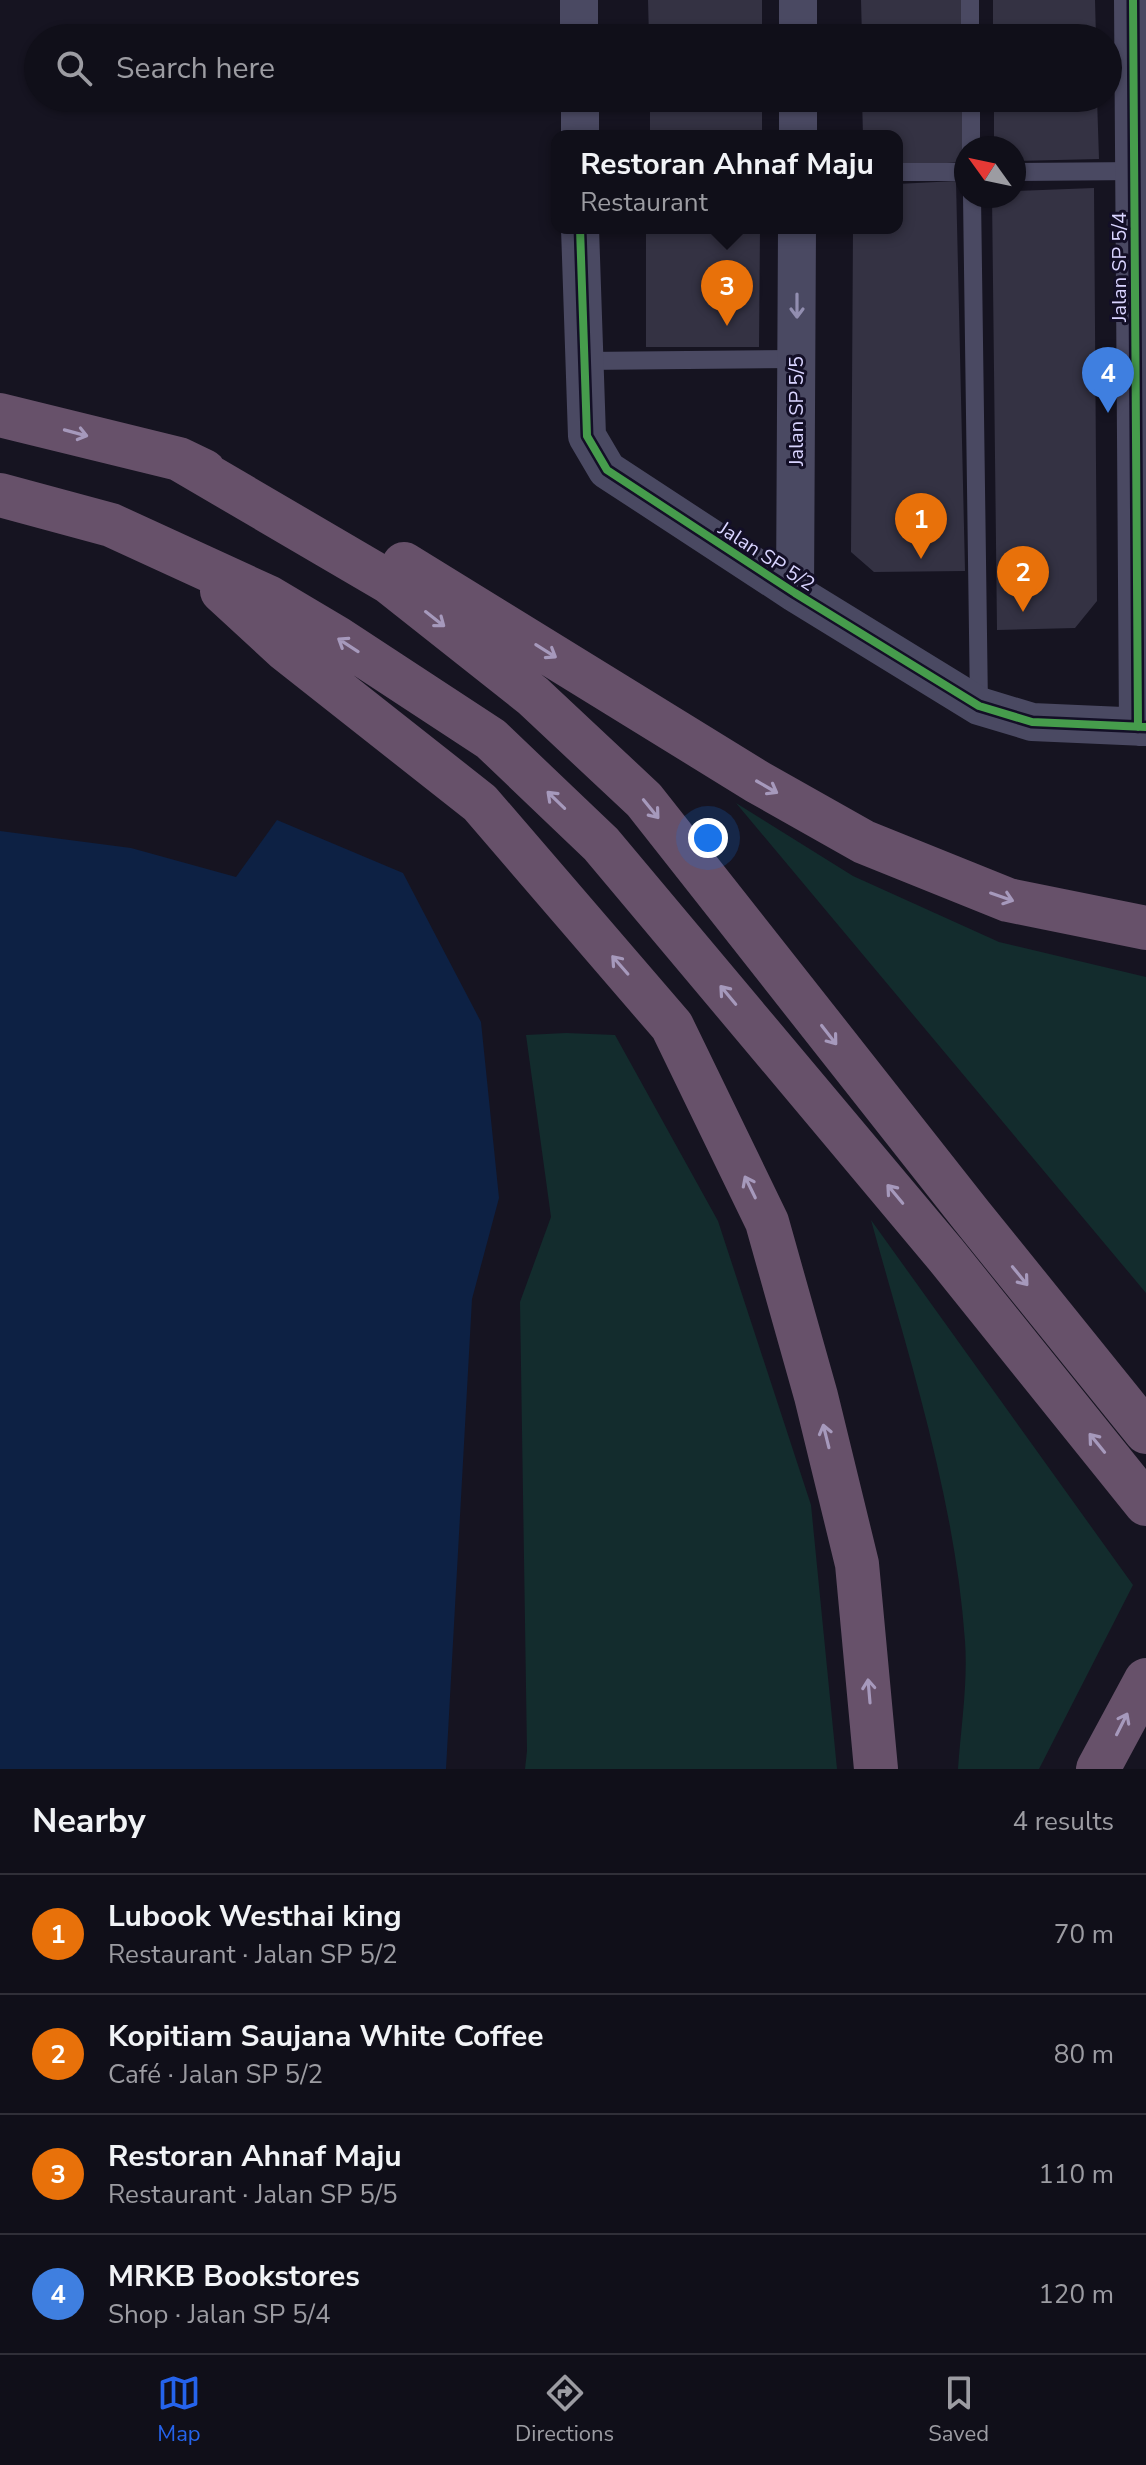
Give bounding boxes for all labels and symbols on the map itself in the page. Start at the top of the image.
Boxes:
north arrow [954,136,1026,208]
street label: Jalan SP 5/4 [1106,212,1133,323]
pin: 3 [701,260,753,326]
one-way arrow [789,292,805,319]
pin: 4 [1082,347,1134,413]
street label: Jalan SP 5/5 [783,356,810,467]
one-way arrow [62,427,88,442]
pin: 1 [895,493,947,559]
street label: Jalan SP 5/2 [712,515,820,598]
pin: 2 [997,546,1049,612]
one-way arrow [424,610,445,627]
one-way arrow [337,637,360,653]
one-way arrow [534,642,556,659]
one-way arrow [755,779,778,795]
one-way arrow [546,791,566,810]
one-way arrow [642,798,659,819]
your location [688,818,728,858]
one-way arrow [989,891,1014,905]
one-way arrow [611,955,629,975]
one-way arrow [719,985,737,1006]
one-way arrow [820,1024,838,1045]
one-way arrow [742,1176,757,1200]
one-way arrow [886,1185,904,1205]
one-way arrow [1011,1265,1029,1286]
one-way arrow [818,1423,833,1449]
one-way arrow [1088,1433,1106,1454]
one-way arrow [861,1678,876,1705]
one-way arrow [1114,1713,1130,1737]

